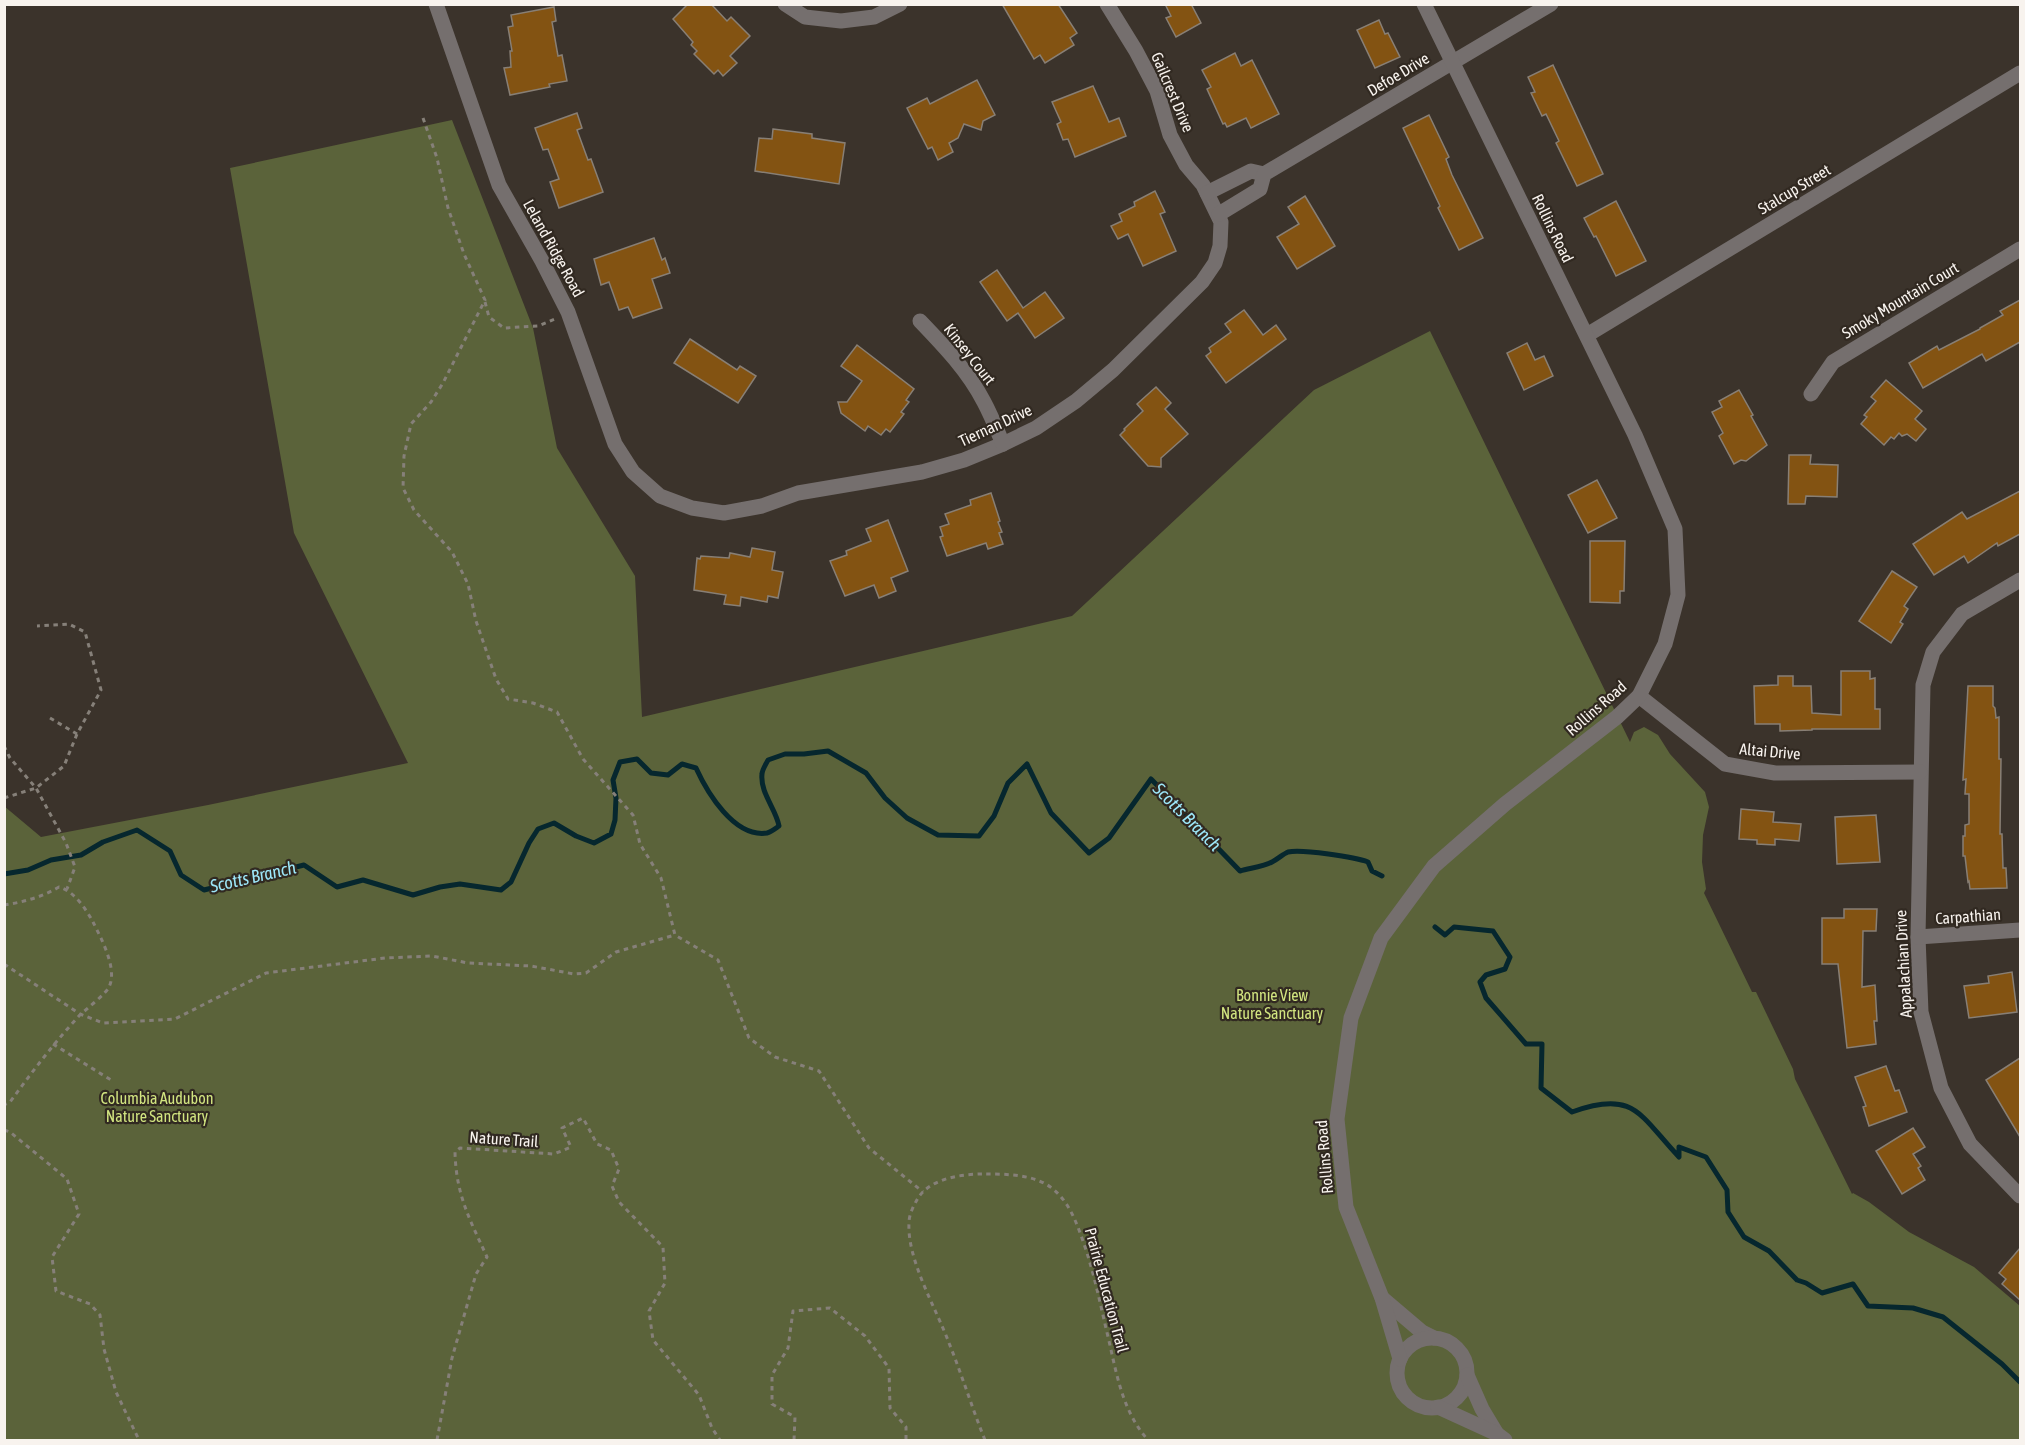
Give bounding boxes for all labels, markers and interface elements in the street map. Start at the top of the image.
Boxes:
street label: Gailcrest Drive [1148,49,1198,135]
street label: Defoe Drive [1364,49,1432,99]
street label: Stalcup Street [1754,160,1834,219]
street label: Rollins Road [1529,191,1577,265]
street label: Leland Ridge Road [519,196,588,300]
street label: Smoky Mountain Court [1839,258,1962,343]
street label: Kinsey Court [940,320,1000,389]
street label: Tiernan Drive [956,400,1034,450]
street label: Rollins Road [1562,677,1630,739]
street label: Altai Drive [1739,739,1801,763]
water label: Scotts Branch [1148,778,1226,855]
water label: Scotts Branch [207,856,298,897]
street label: Carpathian [1935,905,2001,928]
street label: Appalachian Drive [1891,910,1916,1018]
park label: Bonnie View Nature Sanctuary [1221,986,1324,1023]
park label: Columbia Audubon Nature Sanctuary [101,1089,213,1126]
street label: Rollins Road [1312,1119,1336,1195]
street label: Nature Trail [469,1128,540,1150]
street label: Prairie Education Trail [1082,1226,1132,1355]

